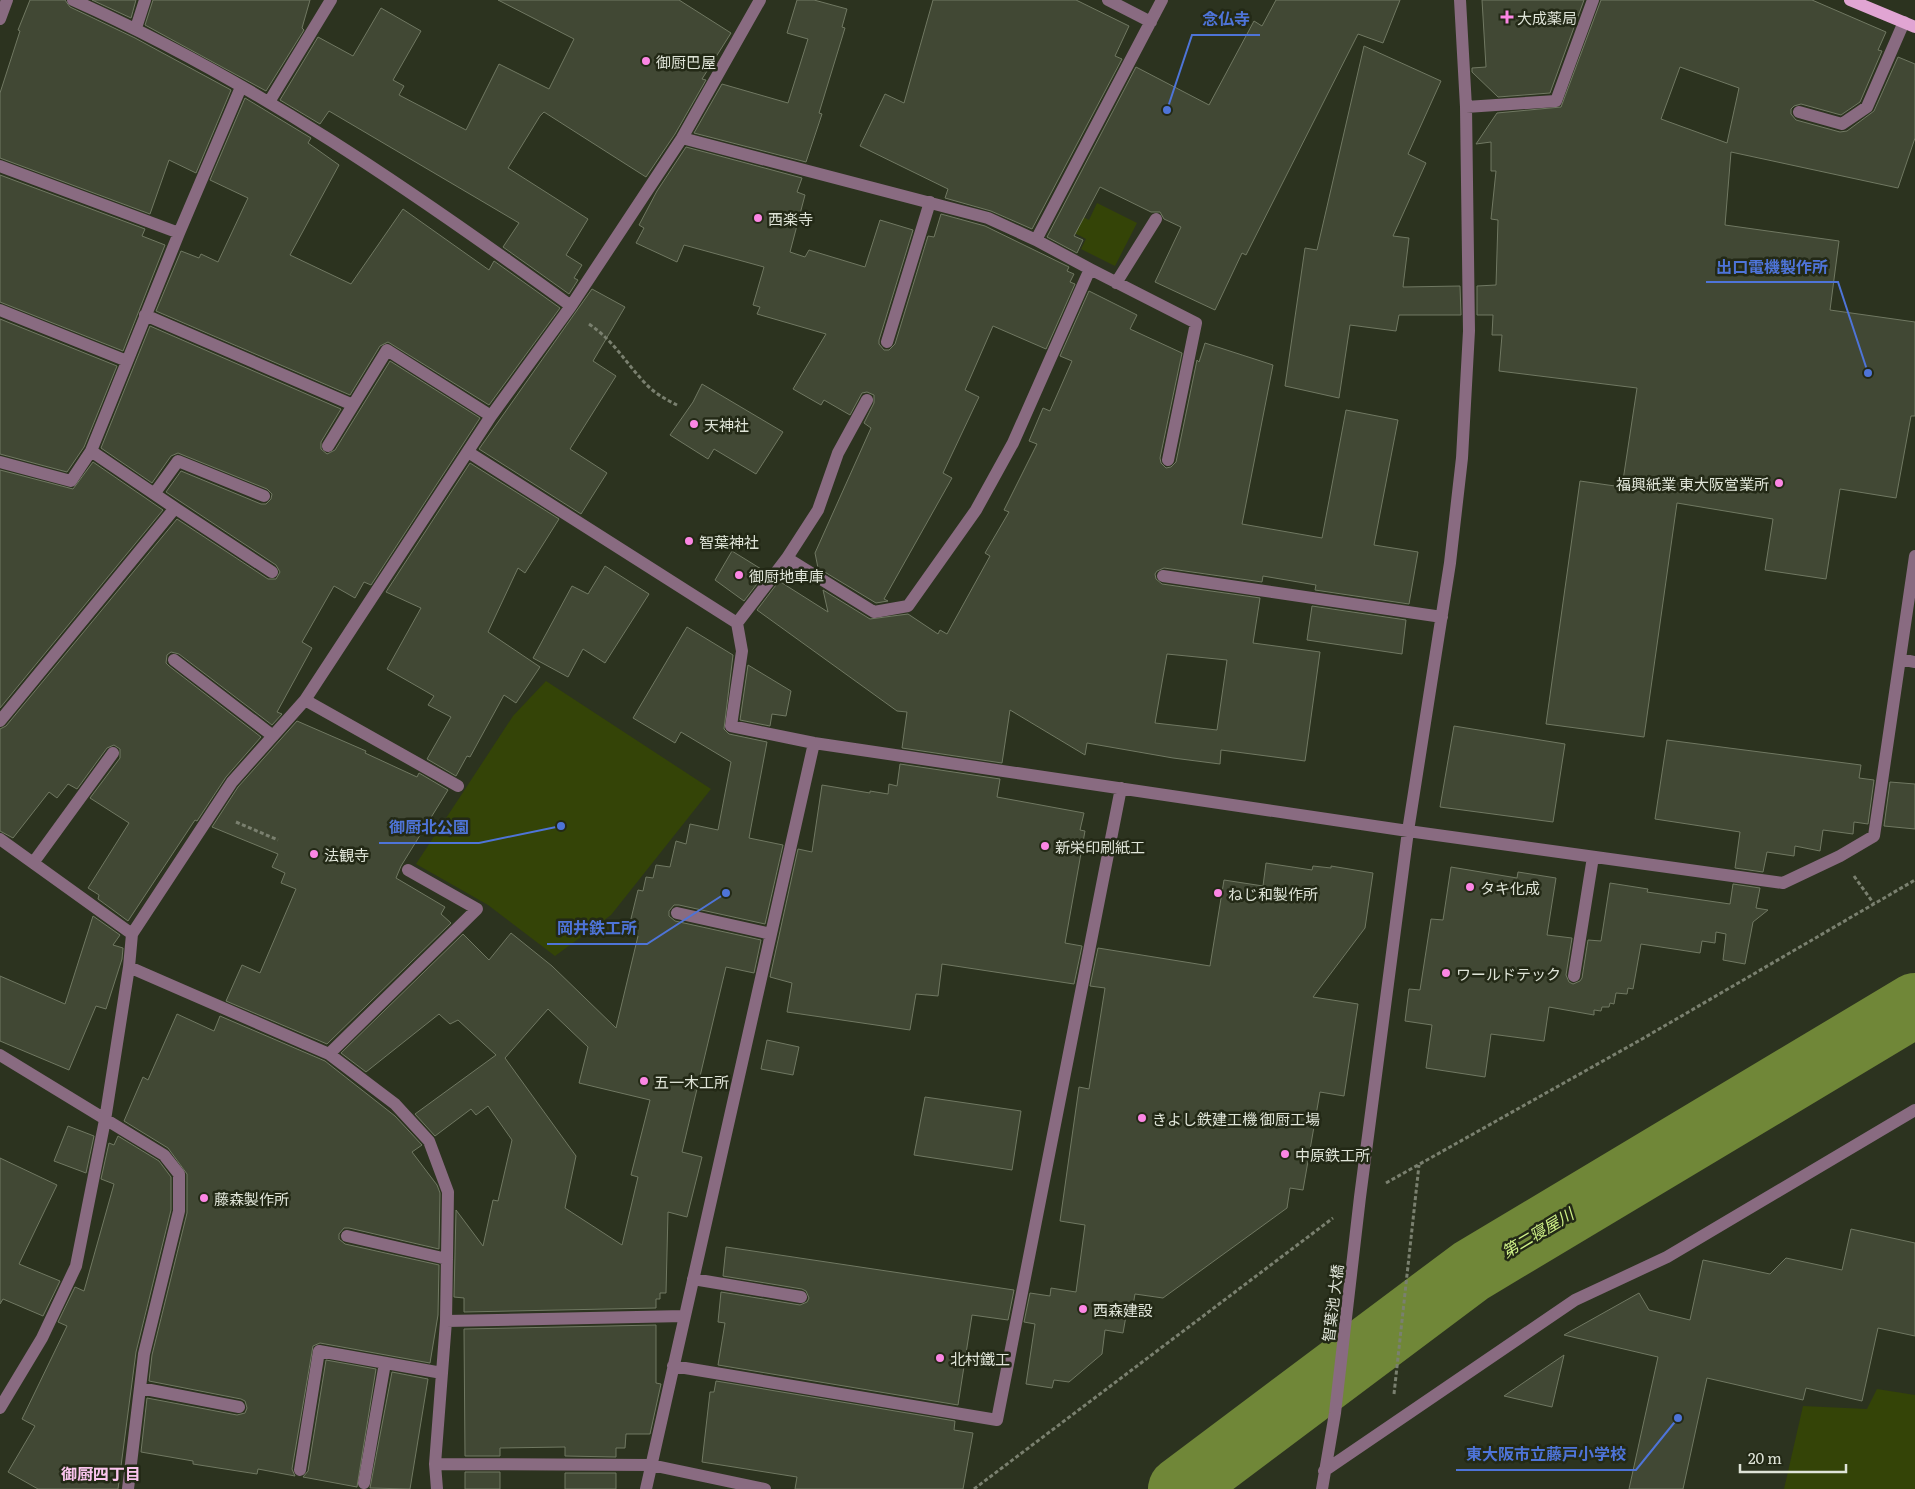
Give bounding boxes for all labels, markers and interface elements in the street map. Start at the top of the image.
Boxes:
callout: 念仏寺 [1192,4,1260,35]
text: 念仏寺 [1202,6,1250,30]
place label: 大成薬局 [1517,6,1577,29]
marker: 大成薬局 [1501,11,1513,23]
place label: 御厨巴屋 [656,50,716,73]
marker: 御厨巴屋 [640,55,652,67]
place label: 西楽寺 [768,207,813,230]
marker: 西楽寺 [752,212,764,224]
callout: 出口電機製作所 [1706,251,1838,282]
text: 出口電機製作所 [1716,254,1828,278]
place label: 天神社 [704,413,749,436]
marker: 天神社 [688,418,700,430]
place label: 福興紙業 東大阪営業所 [1616,472,1769,495]
marker: 福興紙業 東大阪営業所 [1773,477,1785,489]
place label: 智葉神社 [699,530,759,553]
marker: 智葉神社 [683,535,695,547]
place label: 御厨地車庫 [749,564,824,587]
marker: 御厨地車庫 [733,569,745,581]
callout: 御厨北公園 [379,812,479,843]
text: 御厨北公園 [389,814,469,838]
place label: 新栄印刷紙工 [1055,835,1145,858]
marker: 新栄印刷紙工 [1039,840,1051,852]
place label: 法観寺 [324,843,369,866]
marker: 法観寺 [308,848,320,860]
place label: タキ化成 [1480,876,1540,899]
marker: タキ化成 [1464,881,1476,893]
place label: ねじ和製作所 [1228,882,1318,905]
marker: ねじ和製作所 [1212,887,1224,899]
callout: 岡井鉄工所 [547,913,647,944]
text: 岡井鉄工所 [557,915,637,939]
place label: ワールドテック [1456,962,1561,985]
marker: ワールドテック [1440,967,1452,979]
place label: 五一木工所 [654,1070,729,1093]
marker: 五一木工所 [638,1075,650,1087]
place label: きよし鉄建工機 御厨工場 [1152,1107,1320,1130]
marker: きよし鉄建工機 御厨工場 [1136,1112,1148,1124]
place label: 中原鉄工所 [1295,1143,1370,1166]
marker: 中原鉄工所 [1279,1148,1291,1160]
place label: 藤森製作所 [214,1187,289,1210]
marker: 藤森製作所 [198,1192,210,1204]
water label: 第二寝屋川 [1497,1200,1579,1263]
street label: 智葉池 大橋 [1316,1263,1348,1343]
place label: 西森建設 [1093,1298,1153,1321]
marker: 西森建設 [1077,1303,1089,1315]
place label: 北村鐵工 [950,1347,1010,1370]
marker: 北村鐵工 [934,1352,946,1364]
callout: 東大阪市立藤戸小学校 [1456,1439,1636,1470]
text: 東大阪市立藤戸小学校 [1466,1441,1626,1465]
scale bar [1740,1442,1846,1474]
text: 20 m [1748,1446,1782,1469]
district label: 御厨四丁目 [61,1461,141,1485]

